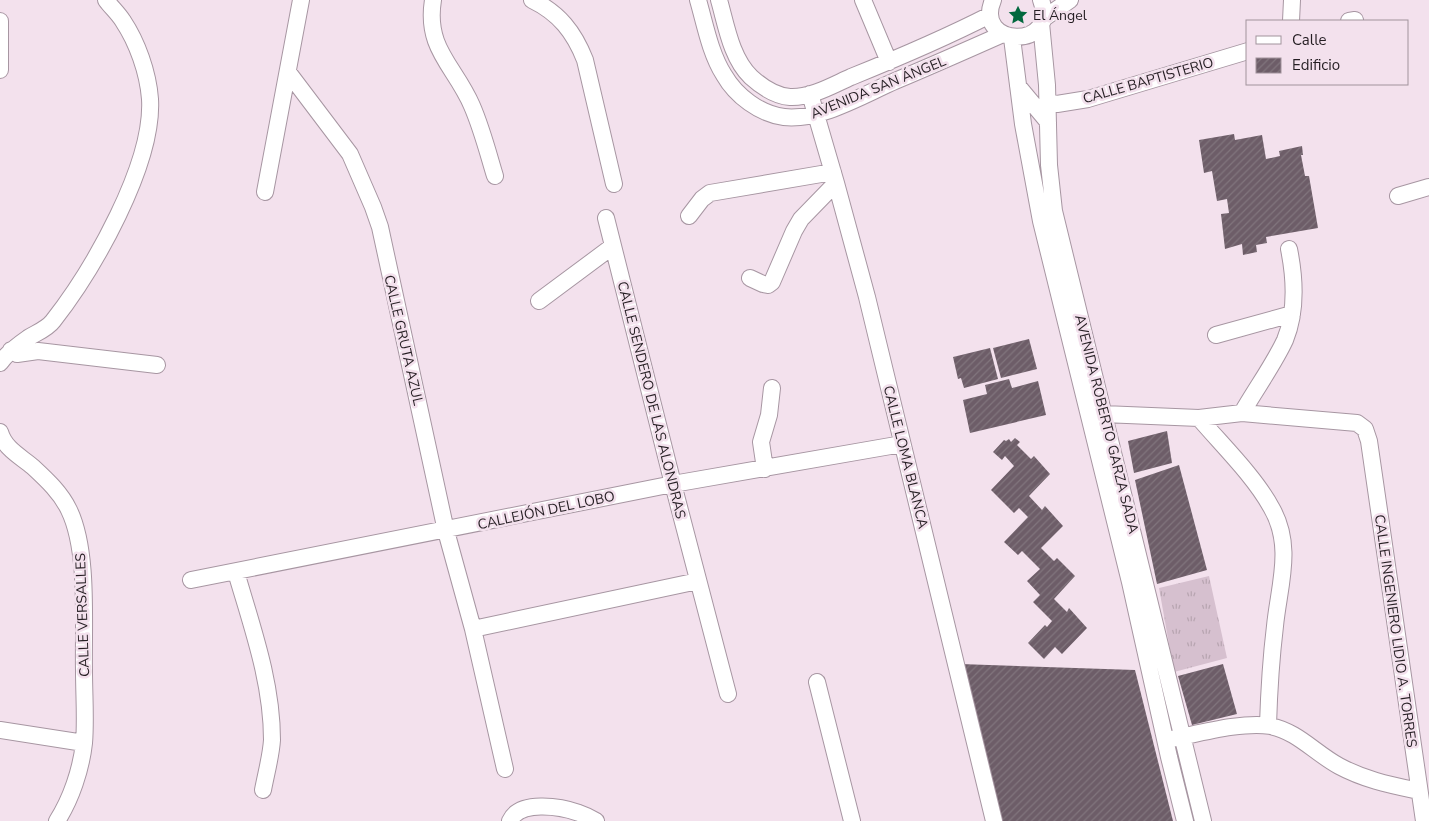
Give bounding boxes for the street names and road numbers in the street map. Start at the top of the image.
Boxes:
street label: AVENIDA SAN ÁNGEL [808,51,949,123]
street label: CALLE BAPTISTERIO [1081,53,1216,108]
street label: CALLE GRUTA AZUL [379,273,428,408]
street label: CALLE SENDERO DE LAS ALONDRAS [613,279,690,521]
street label: AVENIDA ROBERTO GARZA SADA [1070,313,1143,536]
street label: CALLE LOMA BLANCA [879,384,932,531]
street label: CALLEJÓN DEL LOBO [476,487,616,534]
street label: CALLE INGENIERO LIDIO A. TORRES [1370,513,1421,749]
street label: CALLE VERSALLES [71,552,94,677]

